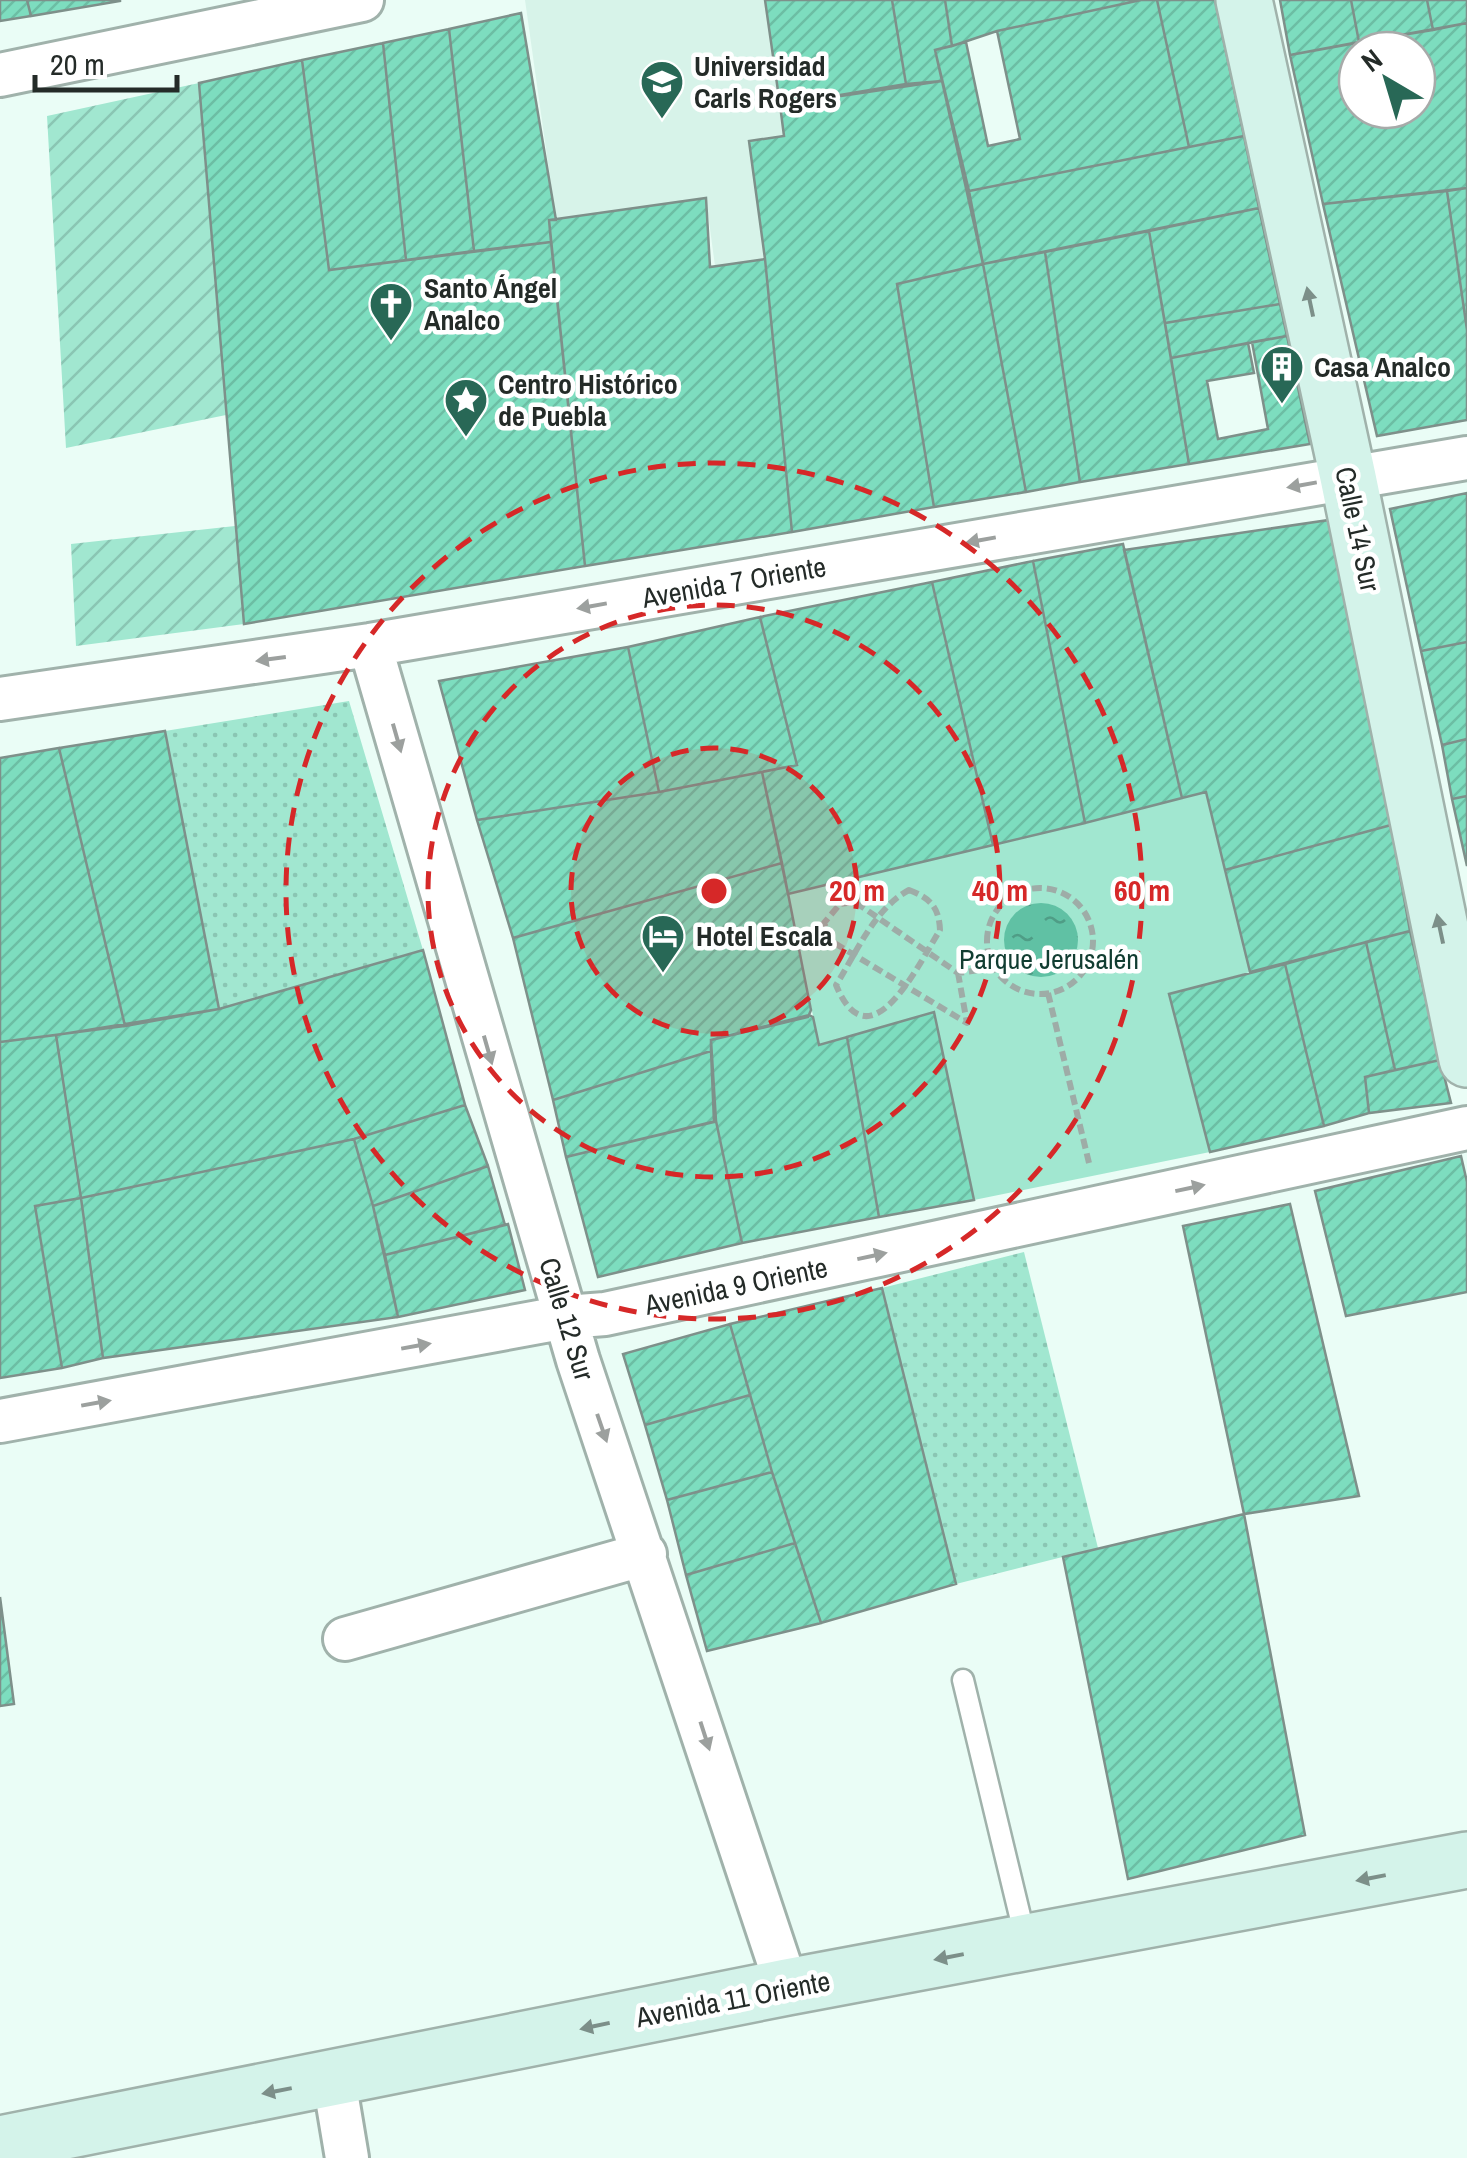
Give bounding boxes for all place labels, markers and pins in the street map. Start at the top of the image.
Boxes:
place label: Universidad Carls Rogers [694,47,837,117]
school or university icon: Universidad Carls Rogers [639,59,685,120]
place label: Santo Ángel Analco [424,269,557,339]
church icon: Santo Ángel Analco [368,281,414,342]
building icon: Casa Analco [1259,344,1305,405]
place label: Casa Analco [1314,348,1451,386]
place label: Centro Histórico de Puebla [498,365,678,435]
place icon: Centro Histórico de Puebla [443,377,489,438]
centre of rings [696,873,732,909]
hotel icon: Hotel Escala [640,913,686,974]
place label: Hotel Escala [696,917,833,955]

